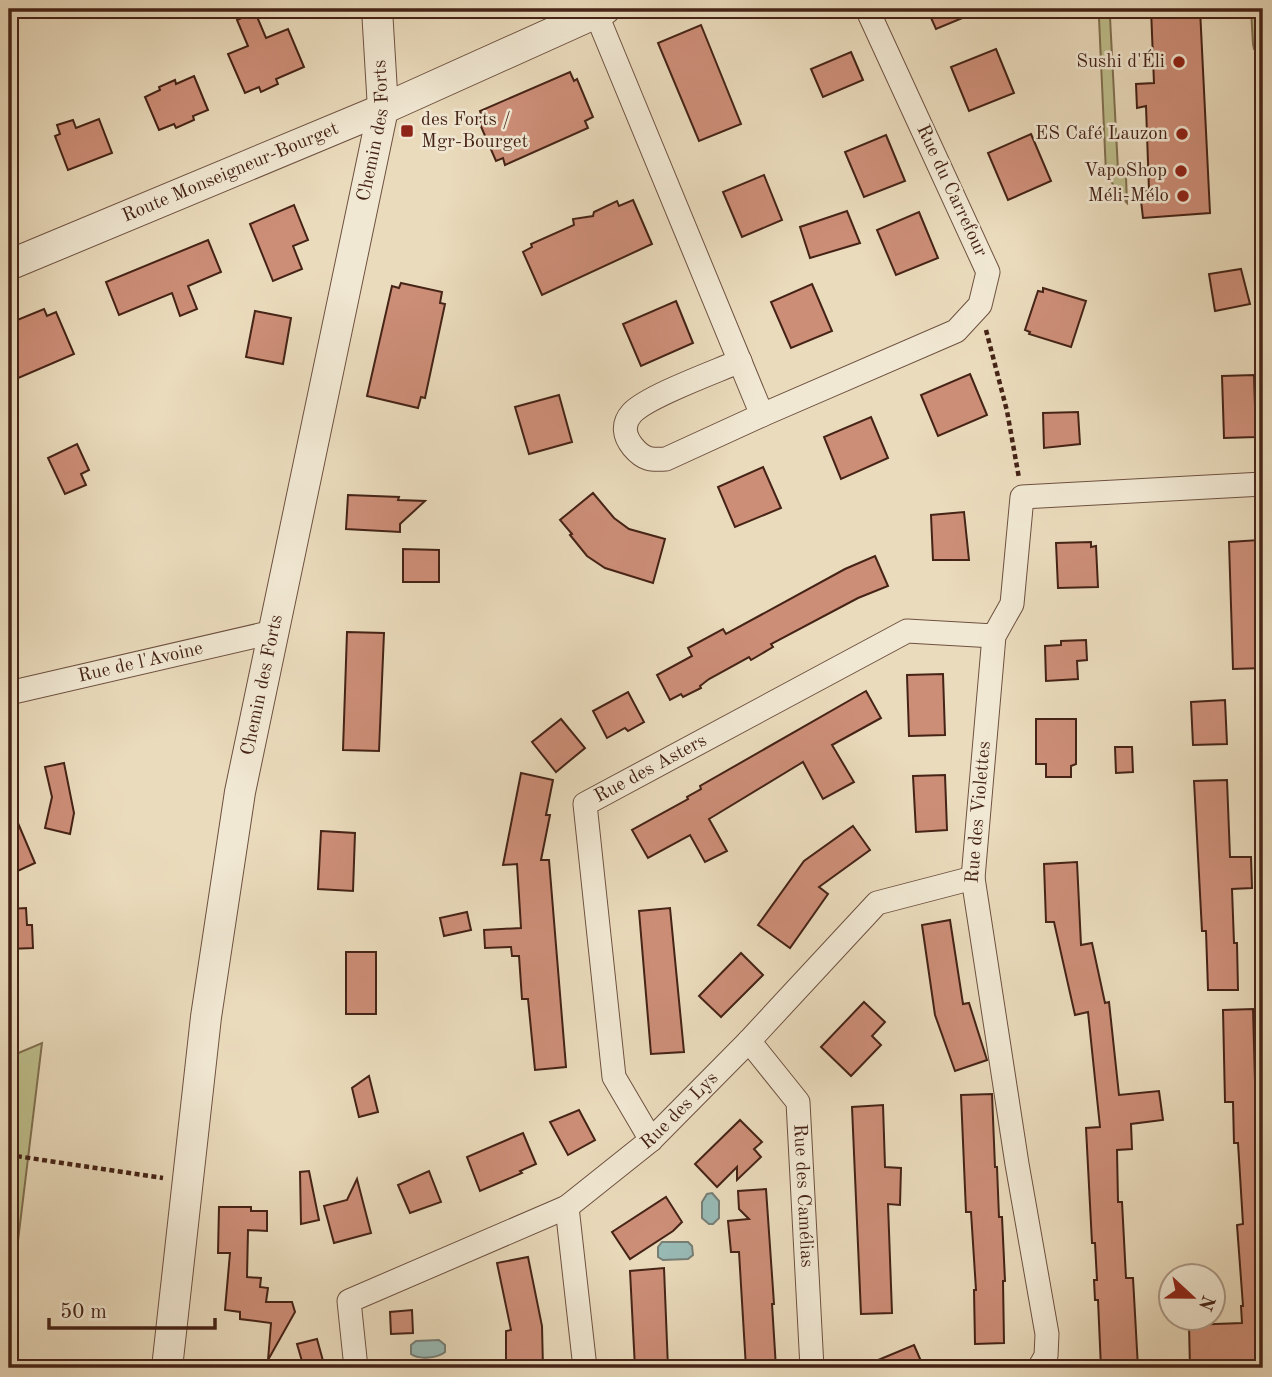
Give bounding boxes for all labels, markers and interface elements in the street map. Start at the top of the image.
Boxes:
place label: Sushi d'Éli [1076,49,1165,72]
marker: Sushi d'Éli [1171,54,1187,70]
street label: Chemin des Forts [354,59,392,203]
place label: des Forts / Mgr-Bourget [421,111,528,152]
street label: Route Monseigneur-Bourget [120,119,341,226]
street label: Rue du Carrefour [912,122,990,260]
marker: des Forts / Mgr-Bourget [399,123,415,139]
place label: ES Café Lauzon [1035,125,1168,144]
marker: ES Café Lauzon [1174,126,1190,142]
place label: VapoShop [1084,162,1167,181]
marker: VapoShop [1173,163,1189,179]
place label: Méli-Mélo [1088,187,1169,206]
marker: Méli-Mélo [1175,188,1191,204]
street label: Chemin des Forts [238,613,286,757]
street label: Rue de l'Avoine [76,639,205,686]
street label: Rue des Asters [591,731,710,807]
street label: Rue des Violettes [963,740,994,884]
street label: Rue des Lys [637,1068,722,1154]
street label: Rue des Camélias [790,1123,816,1268]
north arrow [1156,1262,1226,1332]
scale bar [49,1286,215,1330]
text: N [1194,1292,1217,1313]
text: 50 m [60,1302,107,1323]

